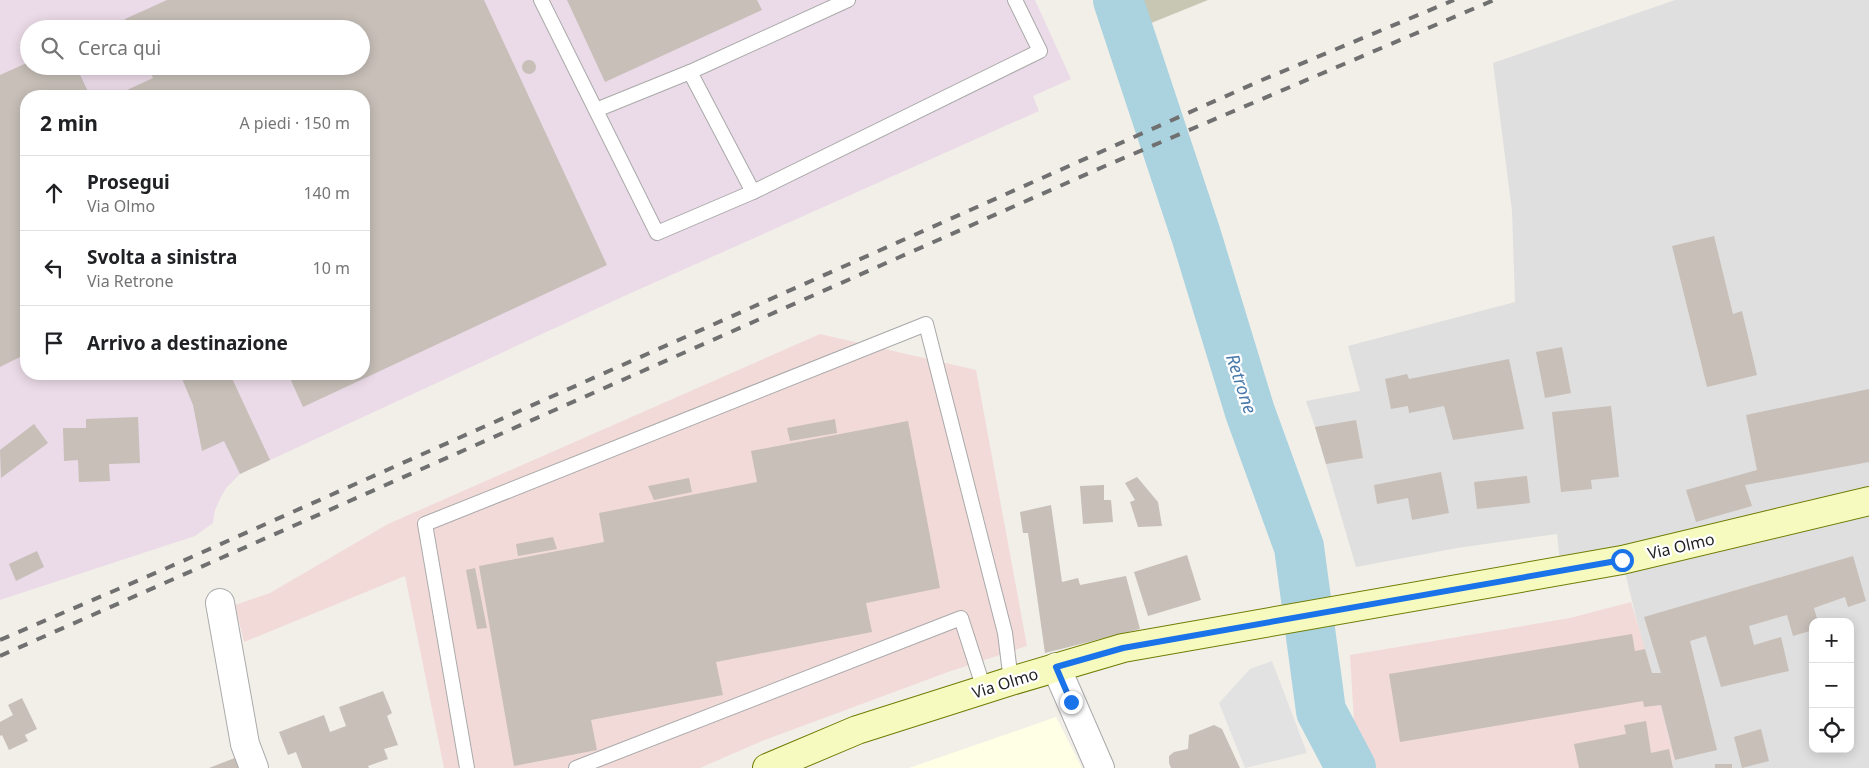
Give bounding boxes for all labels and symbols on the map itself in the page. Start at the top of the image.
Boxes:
water label: Retrone [1221,351,1263,417]
street label: Via Olmo [1645,528,1717,564]
route start [1611,549,1634,572]
street label: Via Olmo [969,663,1041,703]
route end [1060,691,1083,714]

